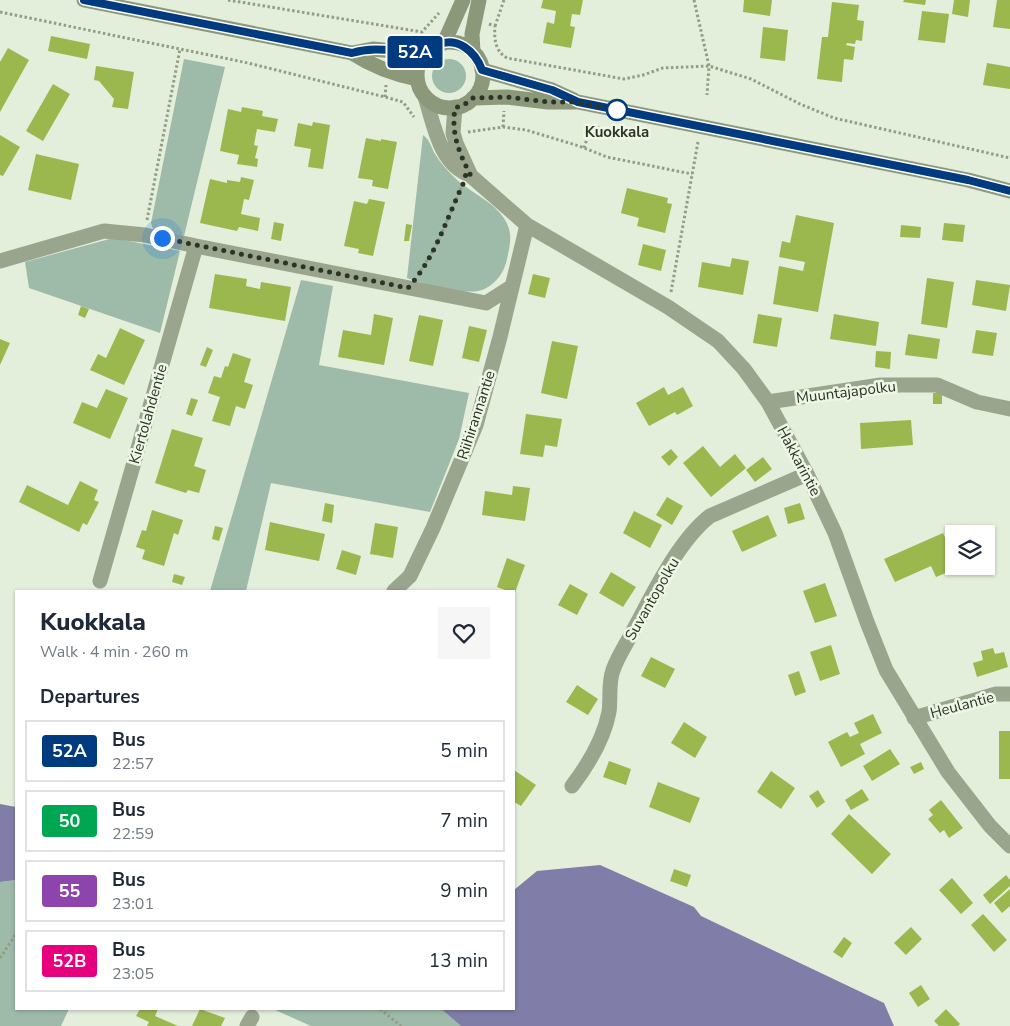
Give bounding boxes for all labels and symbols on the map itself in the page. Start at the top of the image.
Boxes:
line badge: 52A [386,36,444,68]
marker: Kuokkala [606,99,628,121]
place label: Kuokkala [585,122,649,142]
your location [150,226,175,251]
street label: Kiertolahdentie [124,362,172,466]
street label: Riihirannantie [452,368,500,462]
street label: Muuntajapolku [795,376,897,408]
street label: Hakkarintie [772,423,826,499]
street label: Suvantopolku [620,554,684,644]
street label: Heulantie [928,687,996,723]

